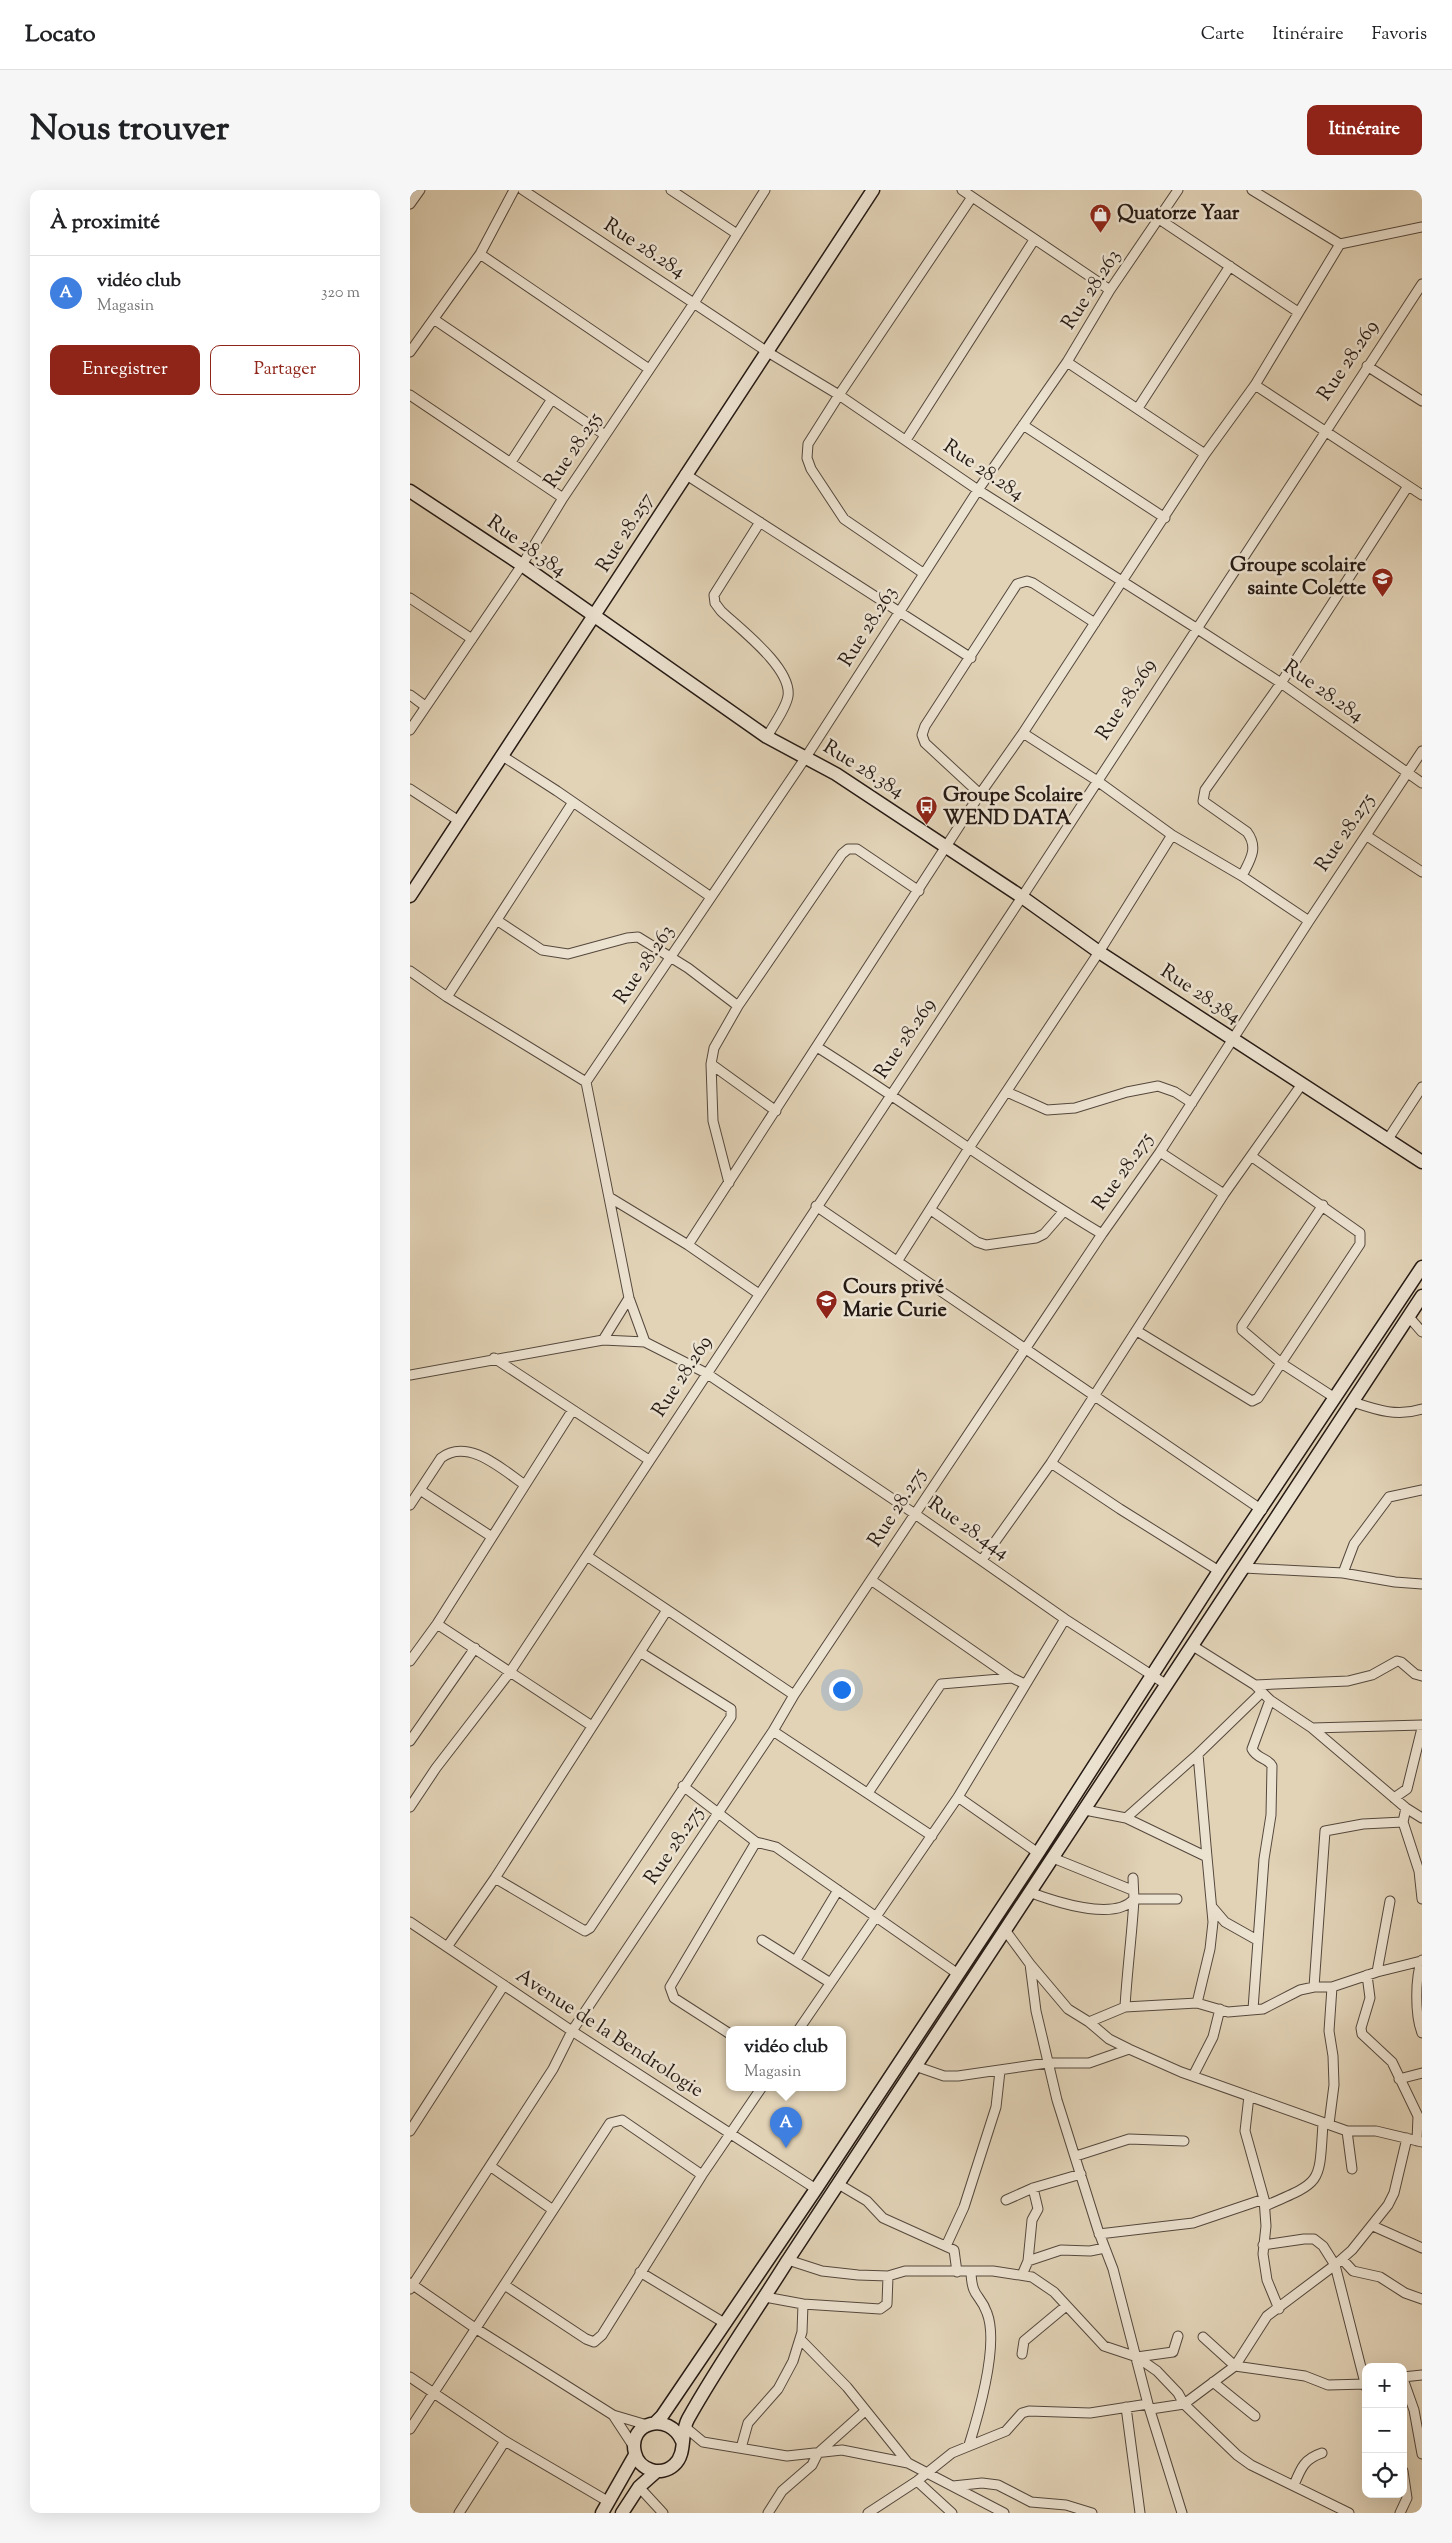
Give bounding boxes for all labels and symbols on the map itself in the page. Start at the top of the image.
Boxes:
place label: Quatorze Yaar [1117,200,1240,229]
shop icon: Quatorze Yaar [1089,202,1113,233]
street label: Rue 28.284 [597,212,691,286]
street label: Rue 28.263 [1055,244,1129,336]
street label: Rue 28.269 [1311,315,1387,407]
street label: Rue 28.255 [538,407,610,495]
street label: Rue 28.284 [937,433,1029,509]
street label: Rue 28.257 [590,487,662,579]
street label: Rue 28.384 [480,509,572,585]
place label: Groupe scolaire sainte Colette [1230,552,1366,604]
school or university icon: Groupe scolaire sainte Colette [1370,566,1394,597]
street label: Rue 28.263 [833,581,905,673]
street label: Rue 28.269 [1090,653,1164,747]
street label: Rue 28.284 [1277,654,1369,730]
street label: Rue 28.384 [817,734,909,806]
place label: Groupe Scolaire WEND DATA [943,782,1083,834]
street label: Rue 28.275 [1309,788,1383,878]
bus stop icon: Groupe Scolaire WEND DATA [915,795,939,826]
street label: Rue 28.263 [608,919,682,1011]
street label: Rue 28.384 [1154,958,1246,1032]
street label: Rue 28.269 [868,993,944,1085]
street label: Rue 28.275 [1087,1127,1162,1217]
place label: Cours privé Marie Curie [843,1274,947,1326]
school or university icon: Cours privé Marie Curie [815,1288,839,1319]
street label: Rue 28.269 [646,1330,720,1424]
street label: Rue 28.275 [862,1463,935,1553]
street label: Rue 28.444 [921,1490,1015,1568]
your location [829,1677,855,1703]
street label: Rue 28.275 [638,1801,712,1891]
street label: Avenue de la Bendrologie [509,1962,709,2106]
pin: A [770,2107,802,2148]

